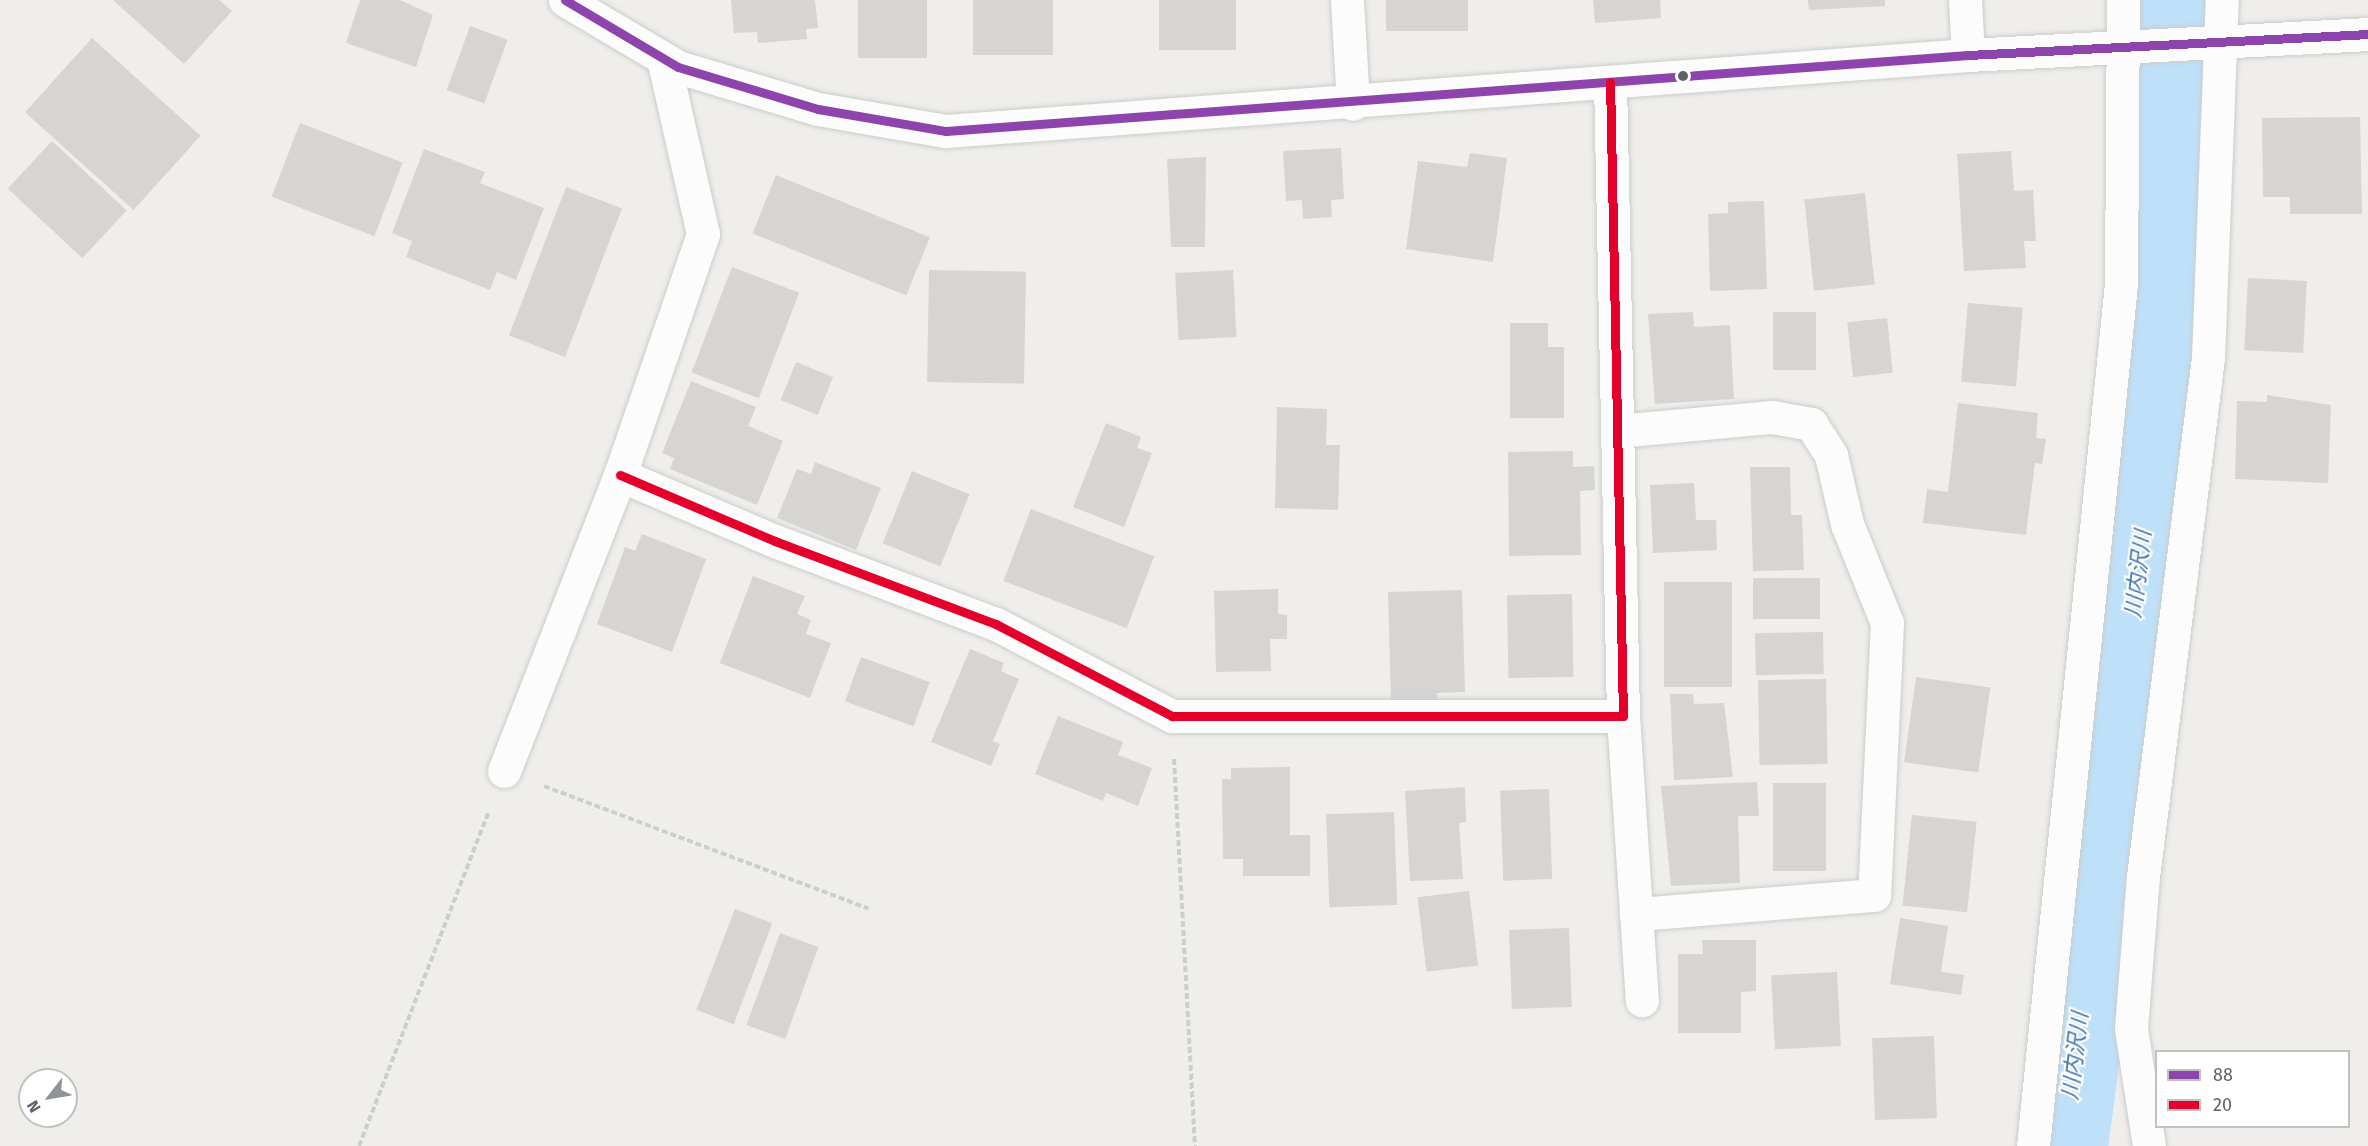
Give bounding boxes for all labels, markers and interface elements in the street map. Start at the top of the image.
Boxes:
unlabelled marker [1677,70,1689,82]
water label: 川内沢川 [2120,529,2156,619]
water label: 川内沢川 [2057,1011,2093,1101]
legend [2155,1050,2350,1128]
text: 88 [2213,1064,2233,1086]
north arrow [18,1068,78,1128]
text: 20 [2213,1094,2232,1116]
text: N [23,1097,45,1116]

